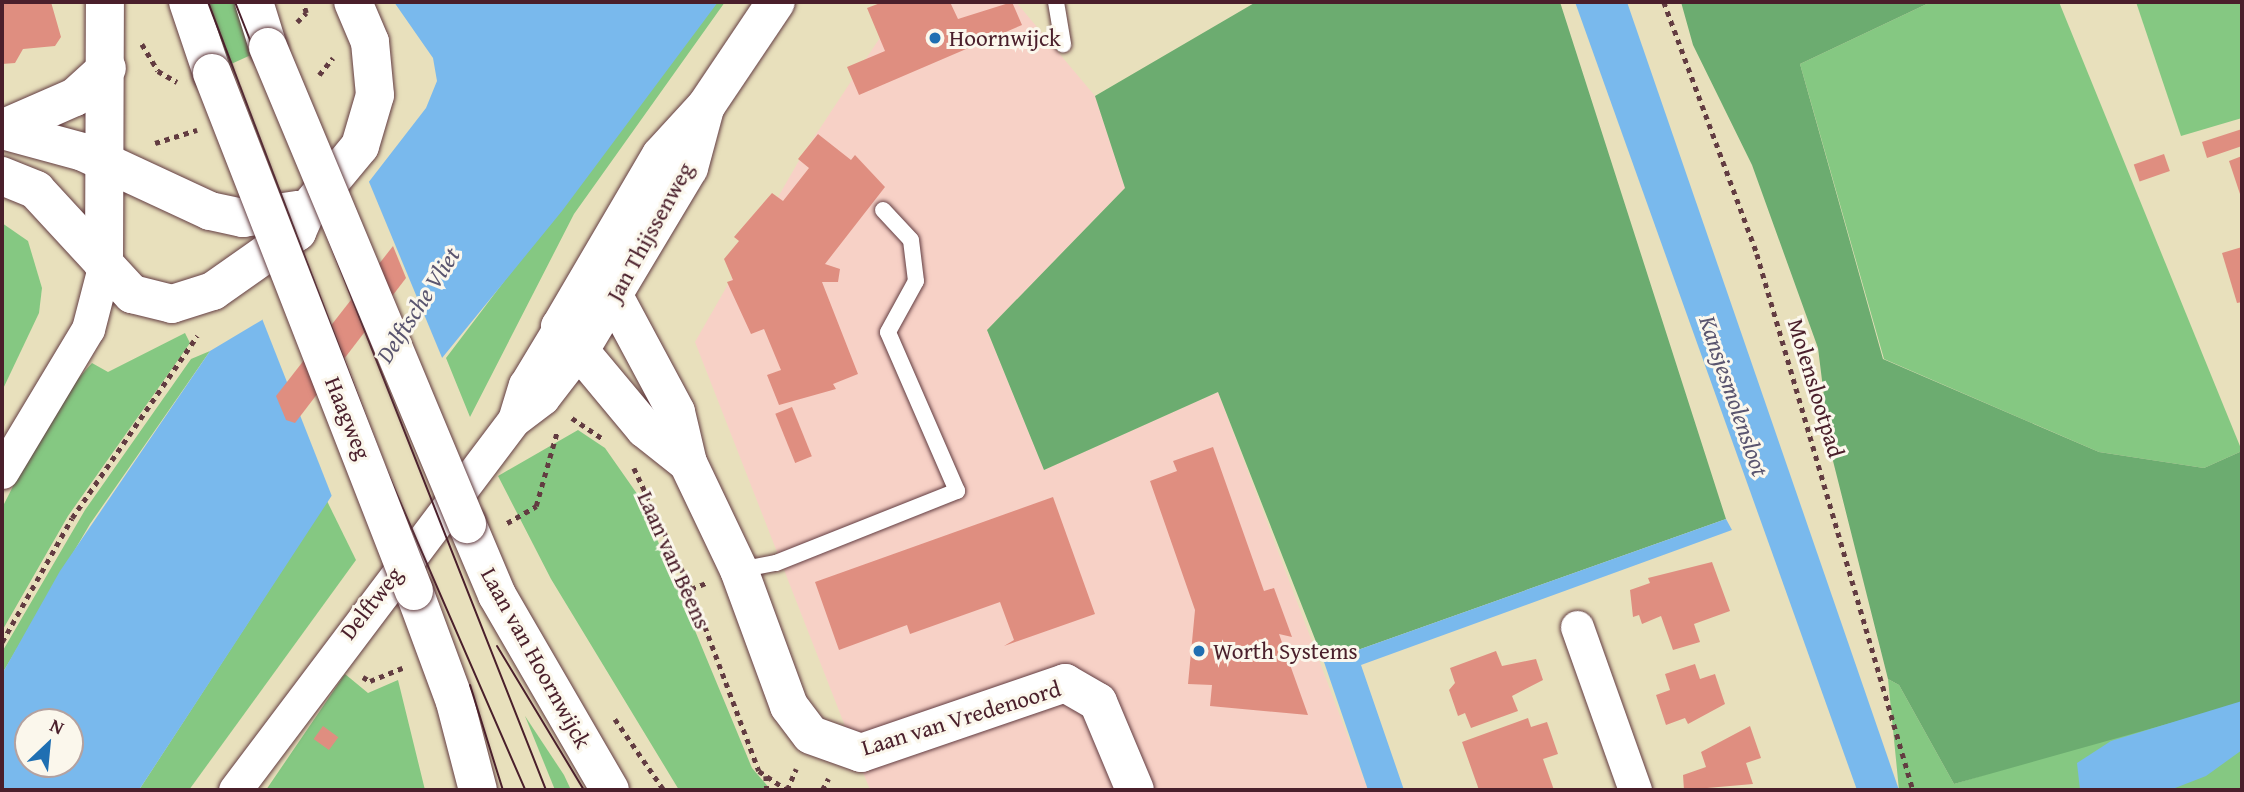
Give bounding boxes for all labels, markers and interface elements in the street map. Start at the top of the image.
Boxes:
place label: Hoornwijck [949,24,1061,52]
marker: Hoornwijck [927,30,943,46]
street label: Jan Thijssenweg [600,158,700,306]
water label: Delftsche Vliet [370,242,466,368]
water label: Kansjesmolensloot [1693,312,1775,480]
street label: Molenslootpad [1782,315,1850,461]
street label: Haagweg [319,373,377,463]
street label: Laan van Beens [631,487,717,633]
street label: Delftweg [334,561,408,645]
street label: Laan van Hoornwijck [475,563,597,753]
place label: Worth Systems [1213,637,1358,665]
marker: Worth Systems [1191,643,1207,659]
street label: Laan van Vredenoord [858,675,1064,761]
north arrow [14,708,84,778]
text: N [45,711,69,741]

